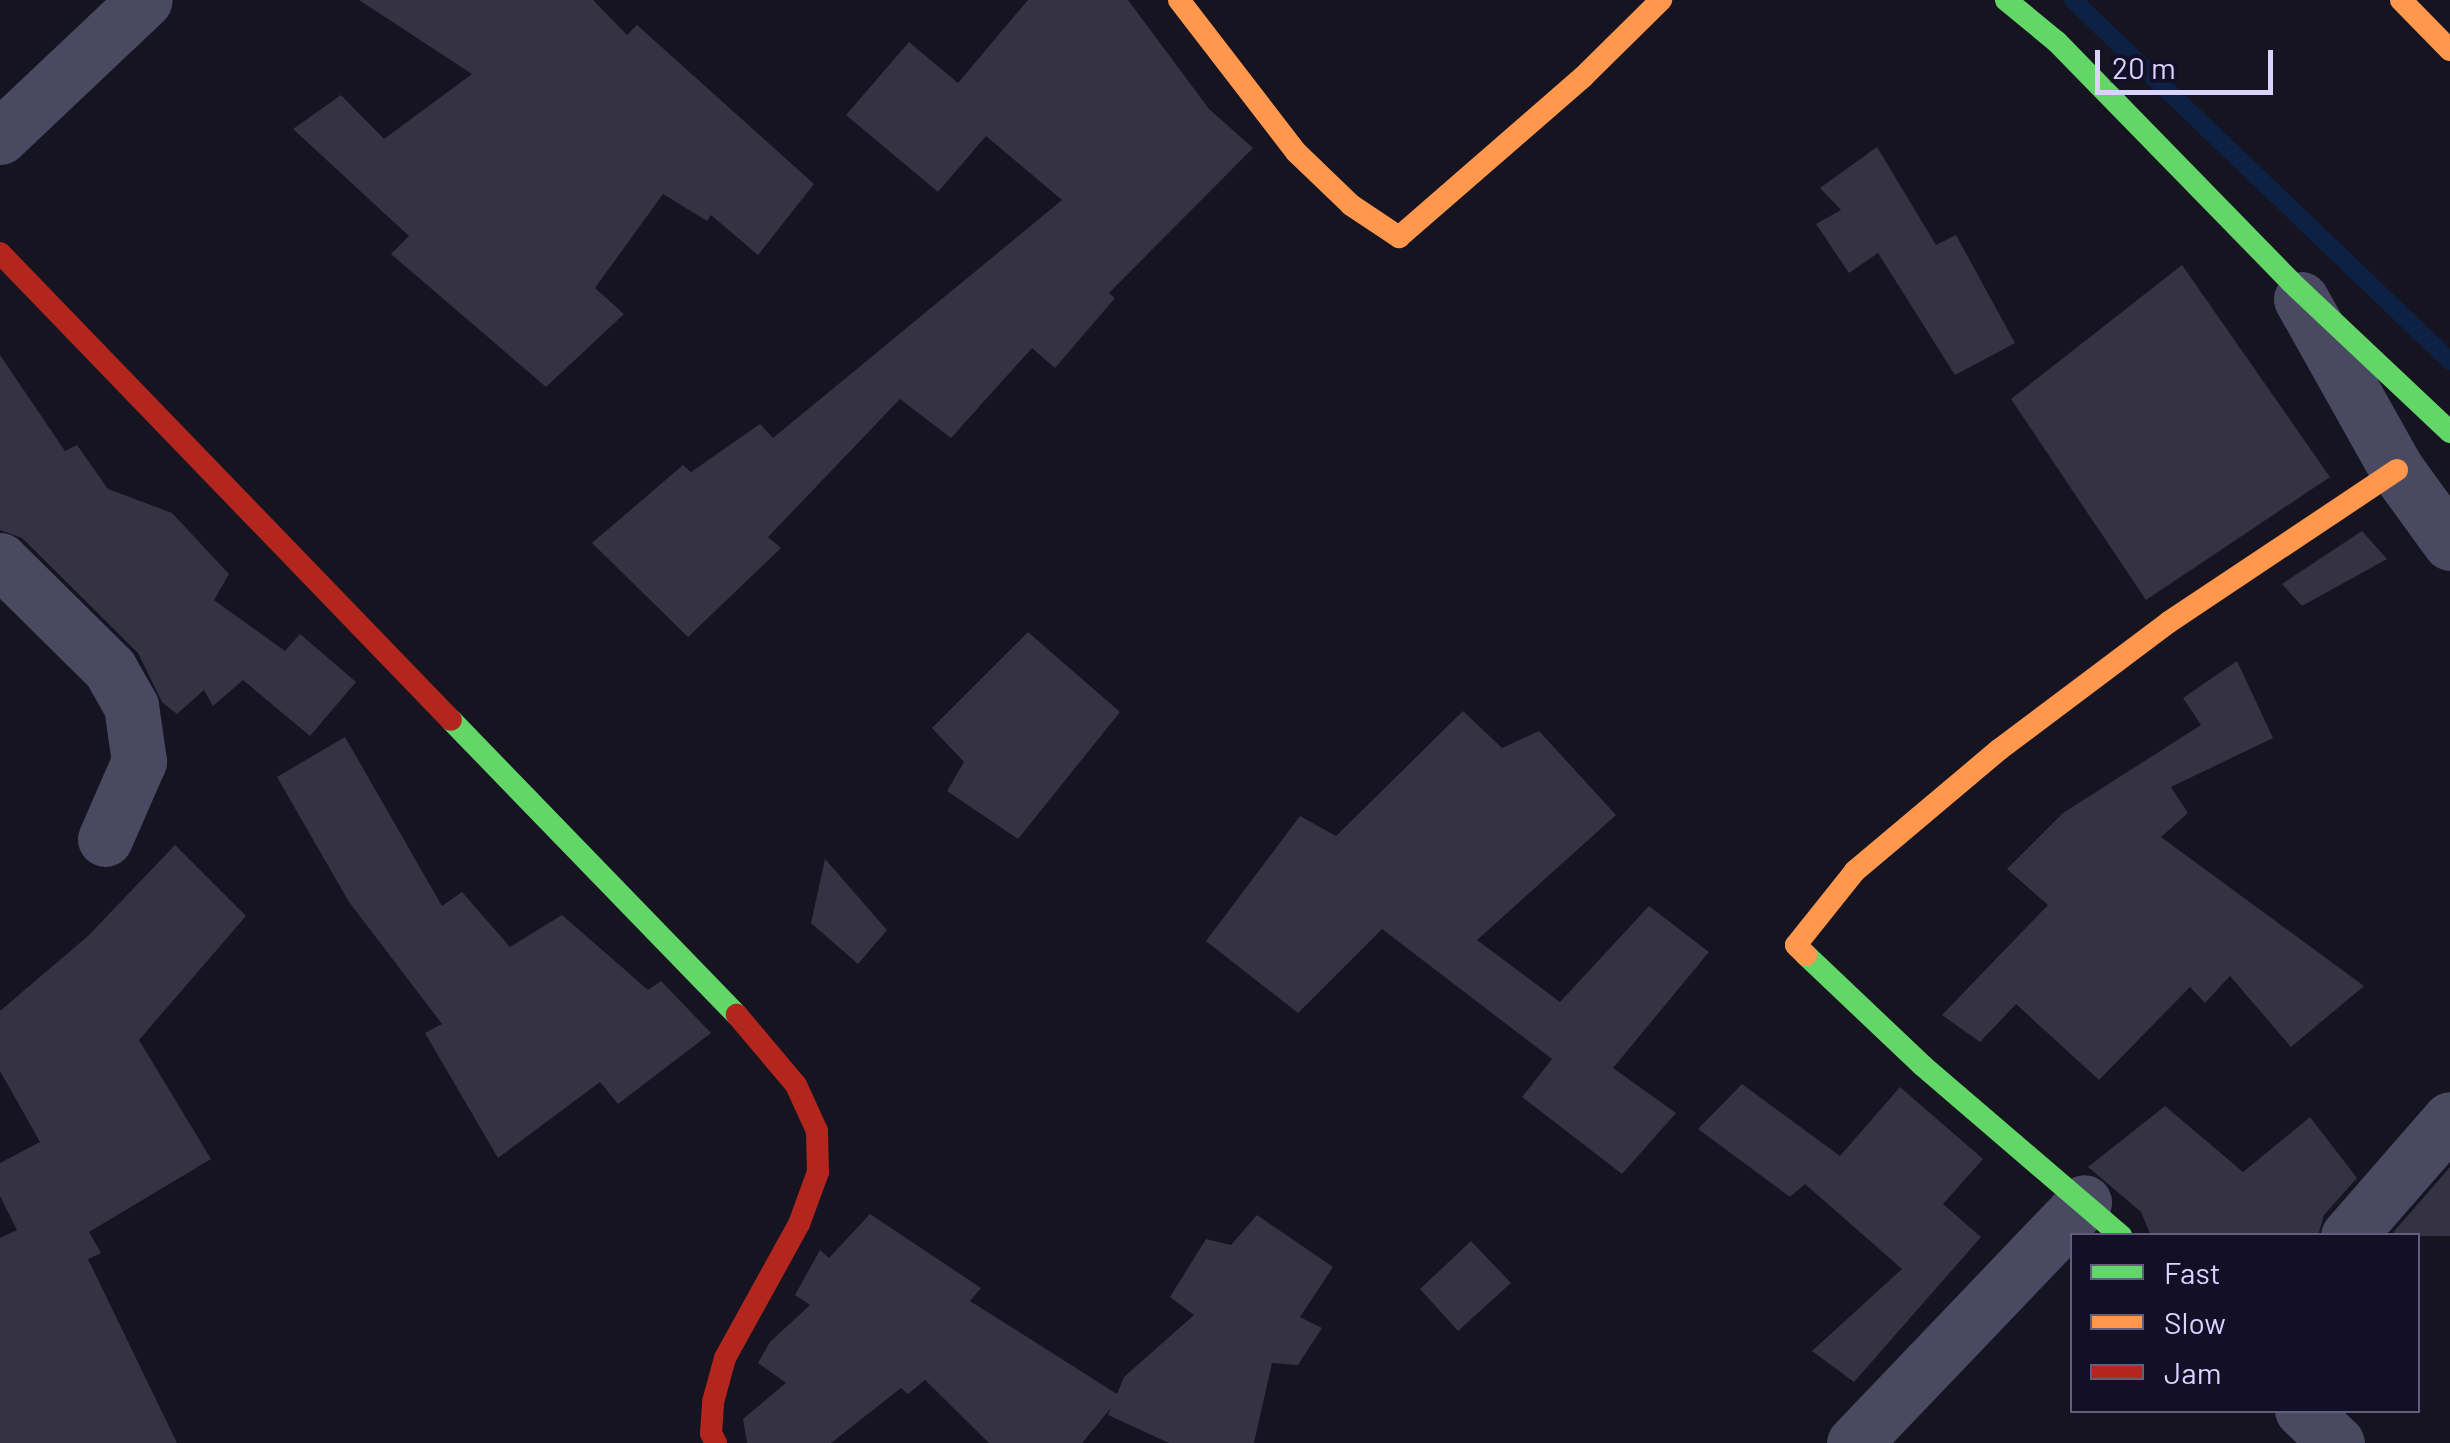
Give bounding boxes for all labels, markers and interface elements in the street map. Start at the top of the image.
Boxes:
scale bar [2100,30,2278,92]
text: 20 m [2112,49,2176,85]
legend [2070,1233,2420,1413]
text: Fast [2164,1254,2221,1290]
text: Slow [2164,1304,2226,1340]
text: Jam [2164,1354,2221,1390]

